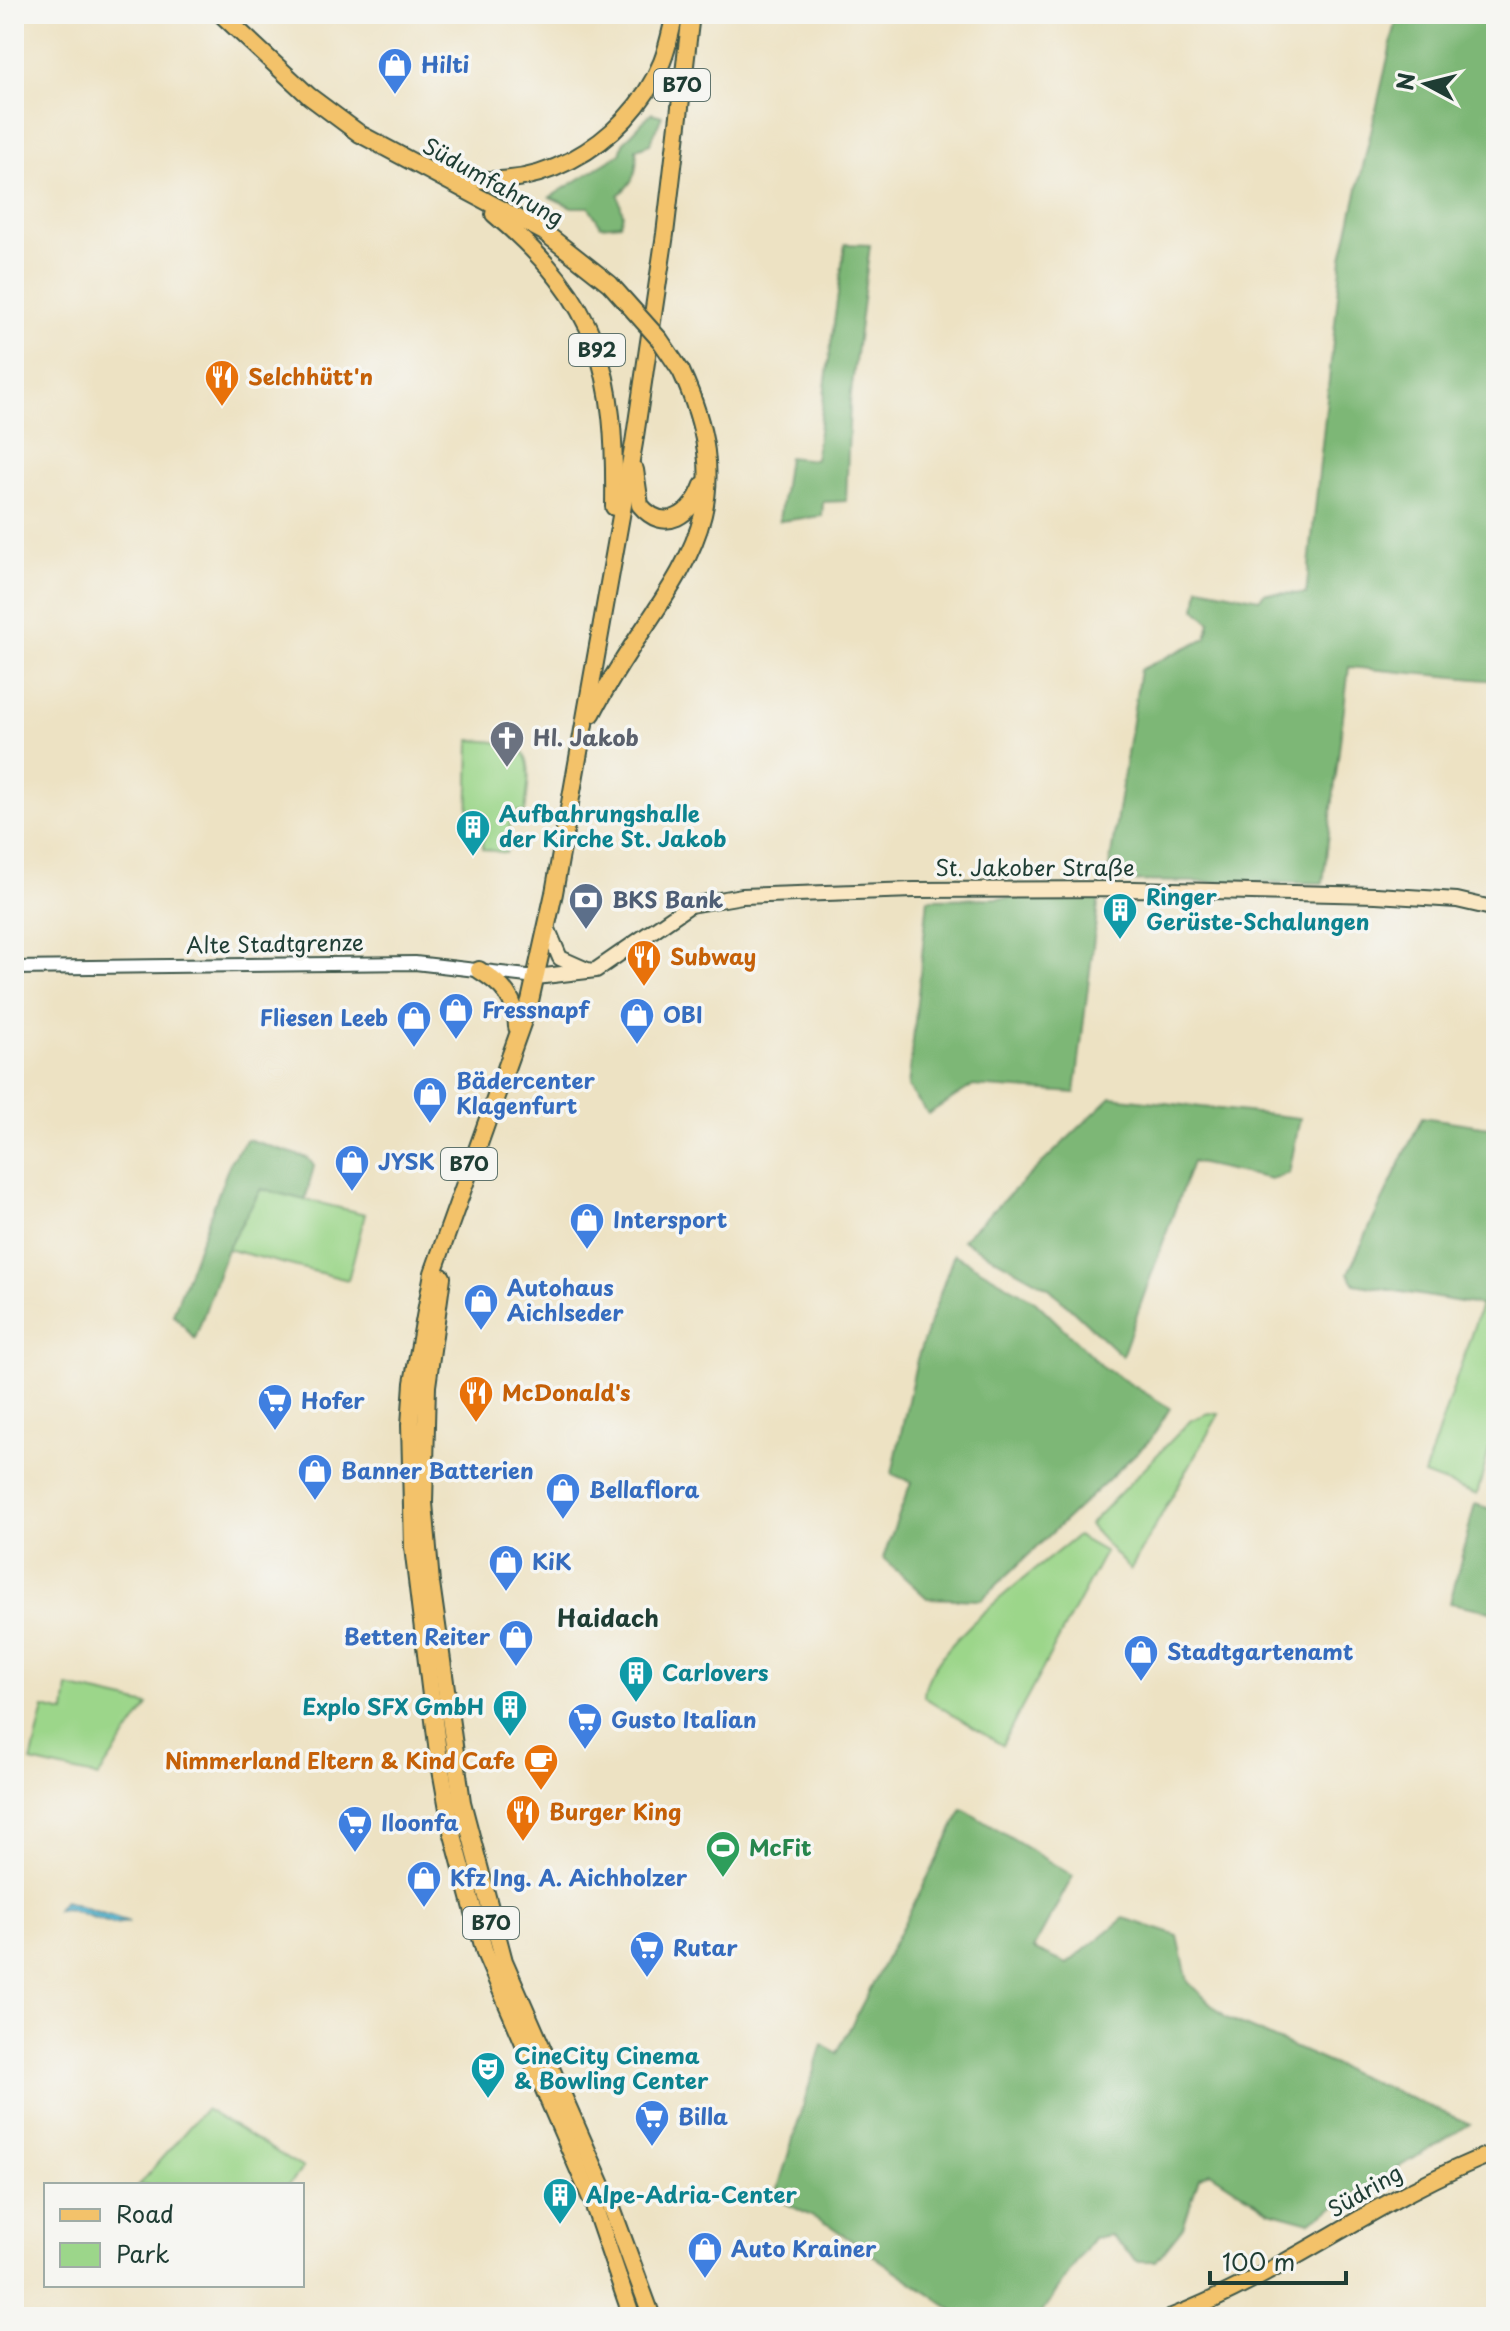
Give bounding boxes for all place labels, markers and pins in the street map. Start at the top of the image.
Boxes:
shop icon: Hilti [376,46,414,96]
place label: Hilti [421,47,470,80]
restaurant icon: Selchhütt'n [203,358,241,408]
place label: Selchhütt'n [248,359,373,392]
church icon: Hl. Jakob [488,719,526,769]
place label: Hl. Jakob [533,720,639,753]
place label: Aufbahrungshalle der Kirche St. Jakob [499,796,726,854]
building icon: Aufbahrungshalle der Kirche St. Jakob [454,808,492,858]
place label: Ringer Gerüste-Schalungen [1146,879,1369,937]
bank icon: BKS Bank [567,881,605,931]
place label: BKS Bank [612,882,723,915]
building icon: Ringer Gerüste-Schalungen [1101,891,1139,941]
restaurant icon: Subway [625,938,663,988]
place label: Subway [670,939,756,972]
shop icon: Fressnapf [437,991,475,1041]
place label: Fressnapf [482,992,590,1025]
shop icon: OBI [618,996,656,1046]
place label: OBI [663,997,702,1030]
shop icon: Fliesen Leeb [395,999,433,1049]
place label: Fliesen Leeb [260,1000,388,1033]
place label: Bädercenter Klagenfurt [456,1063,595,1121]
shop icon: Bädercenter Klagenfurt [411,1075,449,1125]
shop icon: JYSK [333,1143,371,1193]
place label: JYSK [378,1144,435,1177]
shop icon: Intersport [568,1201,606,1251]
place label: Intersport [613,1202,728,1235]
place label: Autohaus Aichlseder [507,1270,624,1328]
shop icon: Autohaus Aichlseder [462,1282,500,1332]
restaurant icon: McDonald's [457,1374,495,1424]
place label: McDonald's [502,1375,631,1408]
supermarket icon: Hofer [256,1382,294,1432]
place label: Hofer [301,1383,365,1416]
shop icon: Banner Batterien [296,1452,334,1502]
place label: Banner Batterien [341,1453,534,1486]
shop icon: Bellaflora [544,1471,582,1521]
place label: Bellaflora [589,1472,699,1505]
shop icon: KiK [487,1543,525,1593]
place label: KiK [532,1544,571,1577]
shop icon: Betten Reiter [497,1618,535,1668]
place label: Betten Reiter [344,1619,491,1652]
shop icon: Stadtgartenamt [1122,1633,1160,1683]
place label: Stadtgartenamt [1167,1634,1353,1667]
building icon: Carlovers [617,1654,655,1704]
place label: Carlovers [662,1655,769,1688]
building icon: Explo SFX GmbH [491,1688,529,1738]
place label: Explo SFX GmbH [302,1689,484,1722]
supermarket icon: Gusto Italian [566,1701,604,1751]
place label: Gusto Italian [611,1702,757,1735]
cafe icon: Nimmerland Eltern & Kind Cafe [522,1742,560,1792]
place label: Nimmerland Eltern & Kind Cafe [165,1743,515,1776]
restaurant icon: Burger King [504,1793,542,1843]
place label: Burger King [549,1794,681,1827]
supermarket icon: Iloonfa [336,1804,374,1854]
place label: Iloonfa [381,1805,459,1838]
sports icon: McFit [704,1829,742,1879]
place label: McFit [749,1830,812,1863]
shop icon: Kfz Ing. A. Aichholzer [405,1859,443,1909]
place label: Kfz Ing. A. Aichholzer [450,1860,688,1893]
supermarket icon: Rutar [628,1929,666,1979]
place label: Rutar [673,1930,738,1963]
place label: CineCity Cinema & Bowling Center [514,2038,709,2096]
theatre icon: CineCity Cinema & Bowling Center [469,2050,507,2100]
supermarket icon: Billa [633,2098,671,2148]
place label: Billa [678,2099,728,2132]
building icon: Alpe-Adria-Center [541,2176,579,2226]
place label: Alpe-Adria-Center [585,2177,797,2210]
shop icon: Auto Krainer [686,2230,724,2280]
place label: Auto Krainer [731,2231,877,2264]

